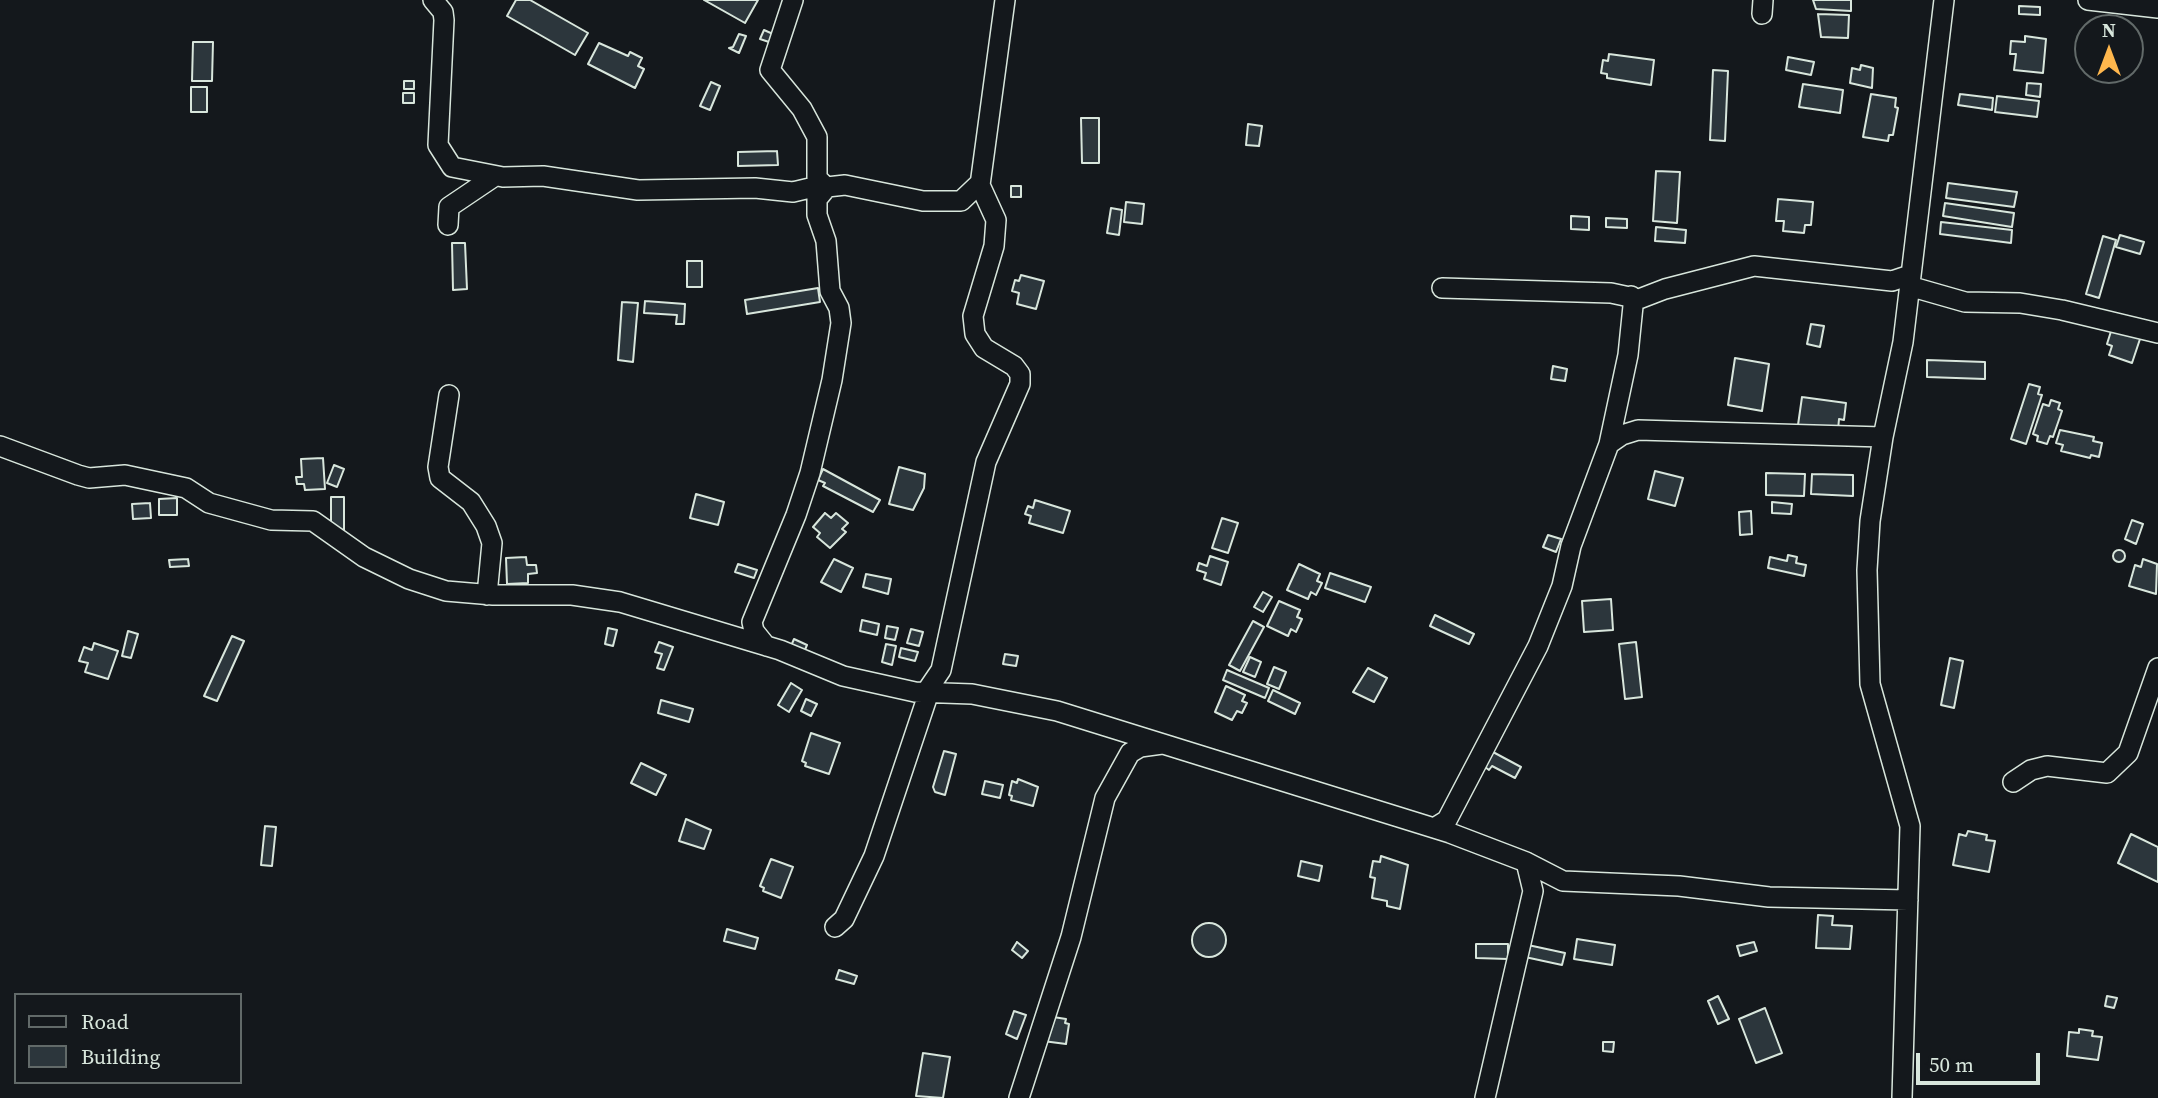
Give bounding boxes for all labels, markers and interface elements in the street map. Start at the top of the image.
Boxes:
north arrow [2074,14,2144,84]
text: N [2102,17,2116,43]
legend [14,993,242,1084]
text: Road [81,1007,129,1036]
scale bar [1920,1038,2044,1082]
text: Building [81,1042,160,1071]
text: 50 m [1929,1050,1974,1079]

